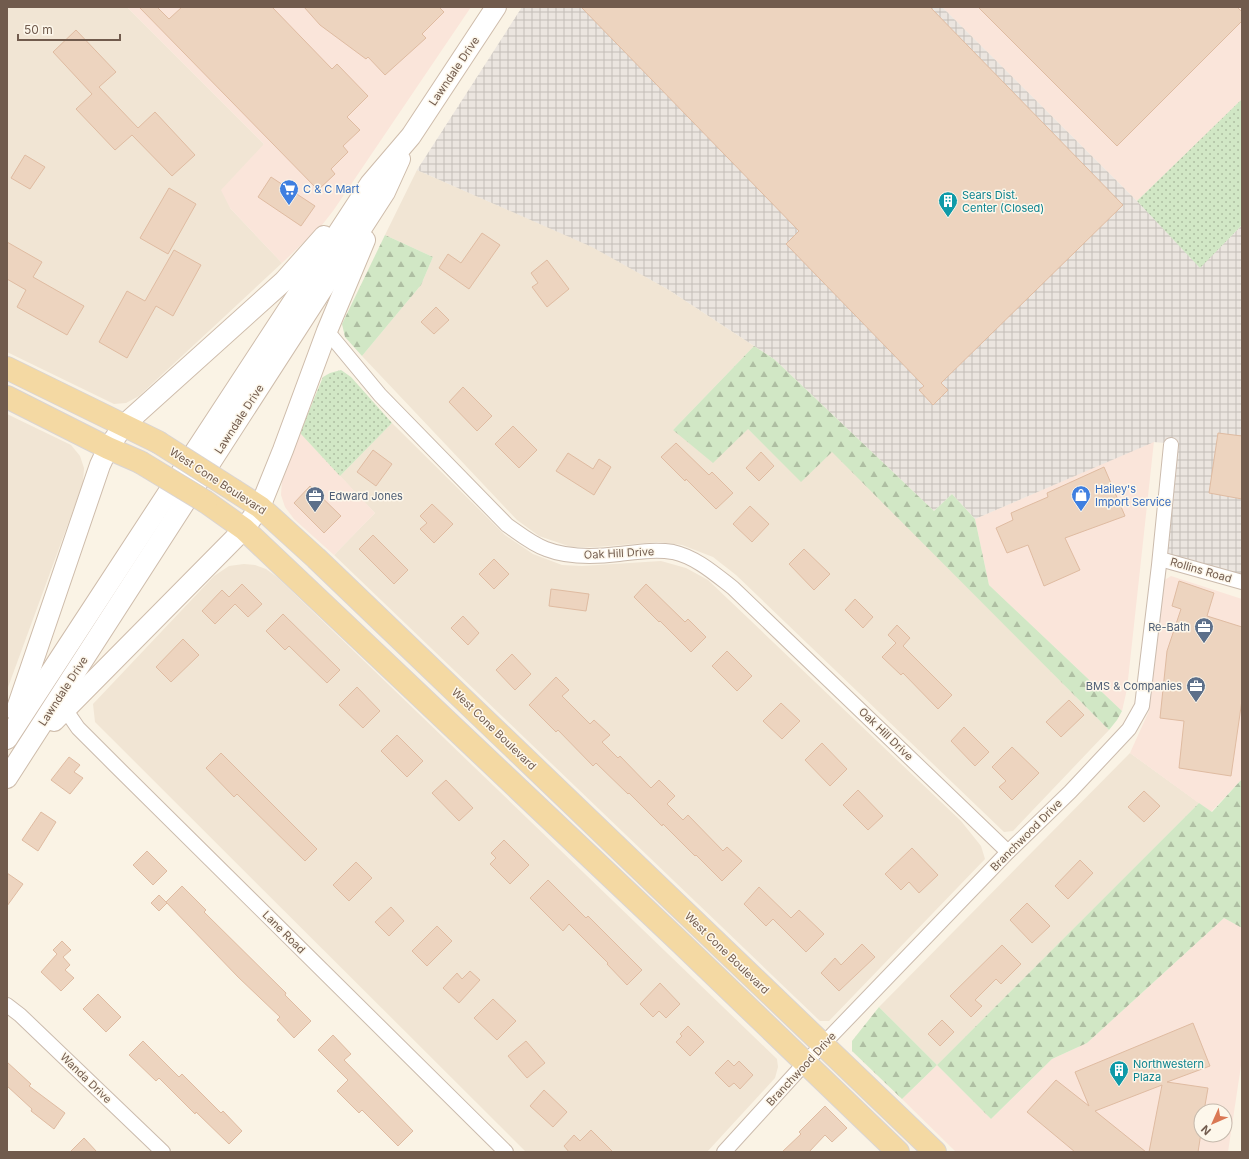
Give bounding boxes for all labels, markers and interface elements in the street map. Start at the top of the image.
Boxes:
scale bar [18,16,120,42]
text: 50 m [24,22,53,37]
street label: Lawndale Drive [426,34,482,108]
supermarket icon: C & C Mart [278,178,300,206]
place label: C & C Mart [303,182,360,196]
place label: Sears Dist. Center (Closed) [962,188,1044,215]
building icon: Sears Dist. Center (Closed) [937,190,959,218]
street label: Lawndale Drive [211,382,267,456]
street label: West Cone Boulevard [167,445,269,517]
place label: Hailey's Import Service [1095,482,1171,509]
shop icon: Hailey's Import Service [1070,484,1092,512]
office icon: Edward Jones [304,485,326,513]
place label: Edward Jones [329,489,403,503]
street label: Oak Hill Drive [584,544,654,562]
street label: Rollins Road [1169,555,1233,585]
office icon: Re-Bath [1193,616,1215,644]
place label: Re-Bath [1148,620,1190,634]
street label: Lawndale Drive [35,654,91,728]
office icon: BMS & Companies [1185,675,1207,703]
place label: BMS & Companies [1086,679,1182,693]
street label: West Cone Boulevard [449,685,539,773]
street label: Oak Hill Drive [856,705,916,763]
street label: Branchwood Drive [987,796,1065,874]
street label: Lane Road [260,908,308,956]
street label: West Cone Boulevard [682,909,772,997]
street label: Branchwood Drive [763,1029,839,1109]
street label: Wanda Drive [57,1050,115,1106]
place label: Northwestern Plaza [1133,1057,1204,1084]
building icon: Northwestern Plaza [1108,1059,1130,1087]
north arrow [1193,1103,1233,1143]
text: N [1198,1122,1214,1138]

